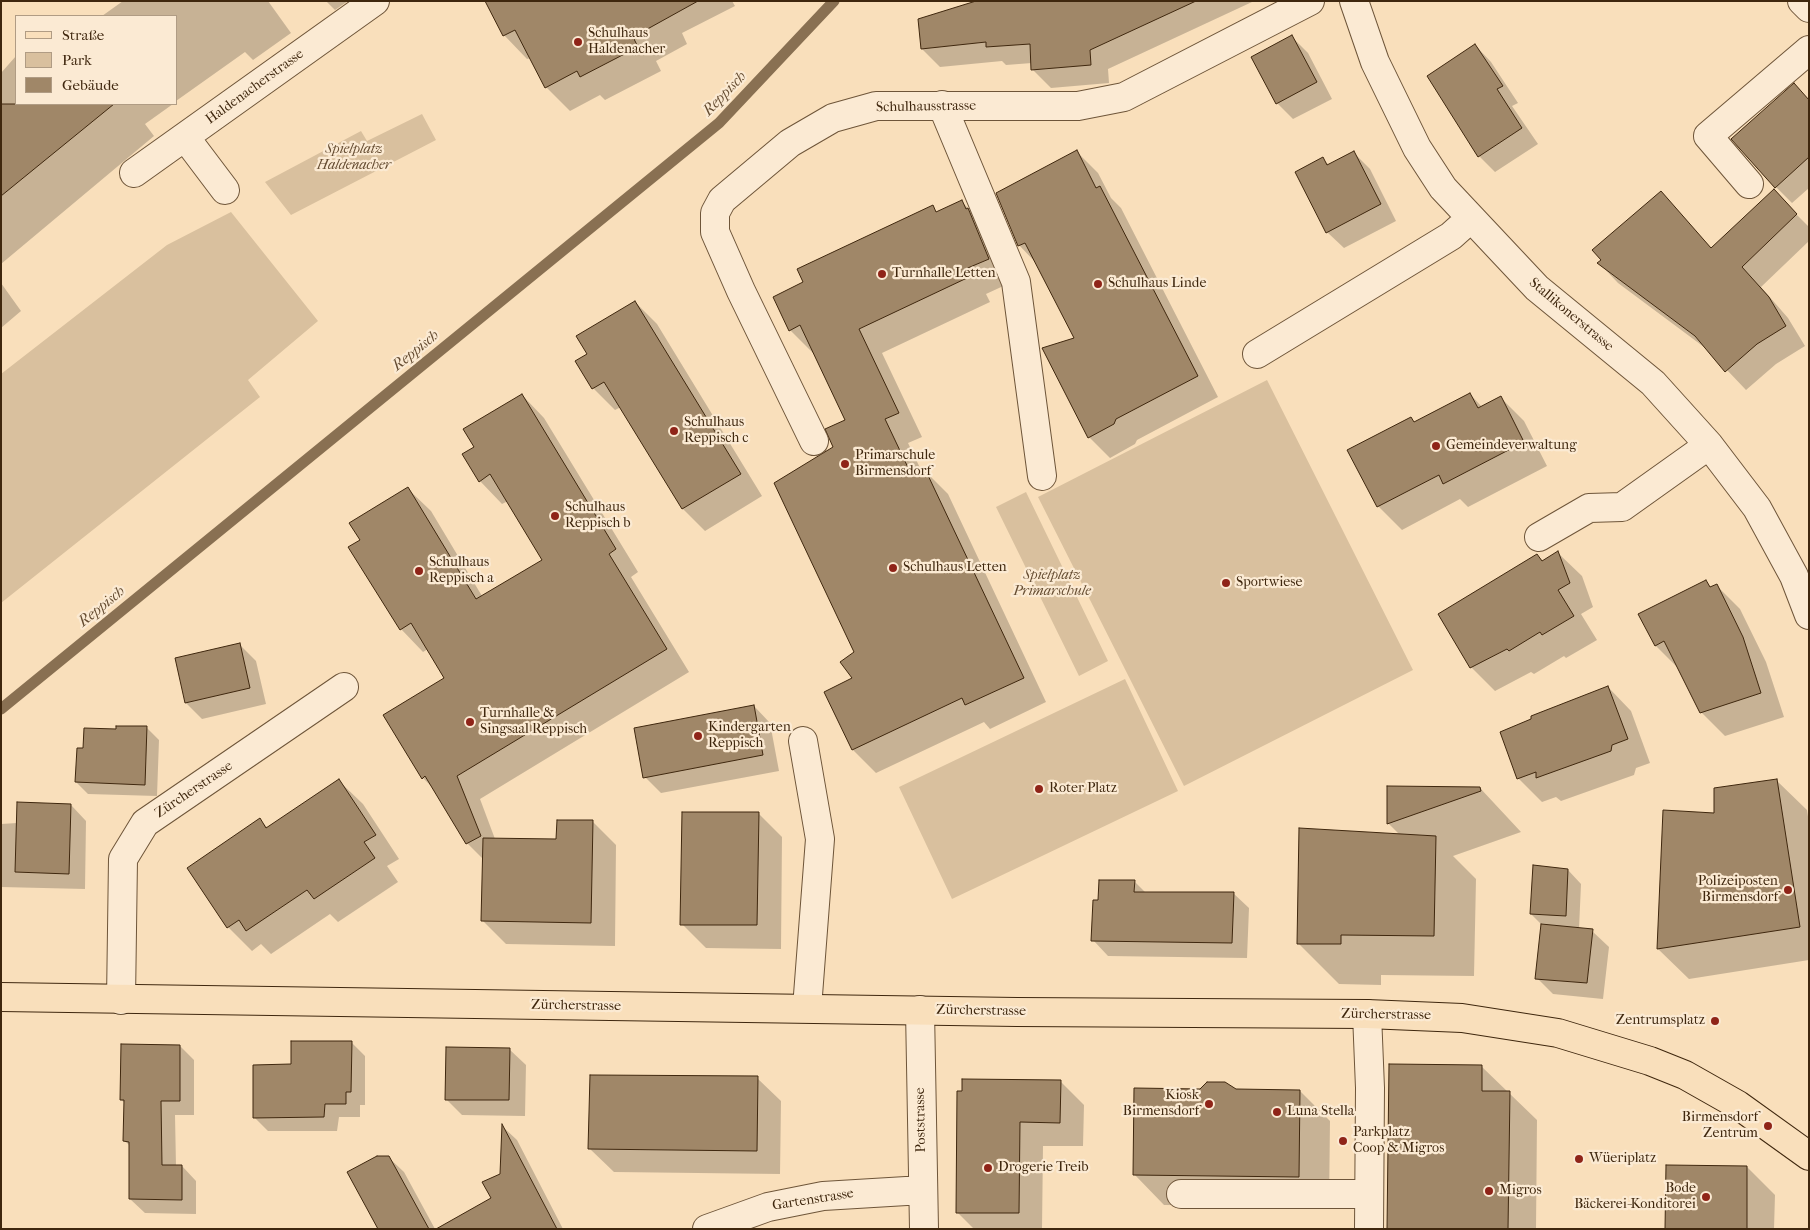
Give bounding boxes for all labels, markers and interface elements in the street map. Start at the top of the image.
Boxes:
legend [15,15,178,105]
text: Straße [62,26,104,44]
place label: Schulhaus Haldenacher [588,26,665,58]
marker: Schulhaus Haldenacher [572,36,584,48]
street label: Haldenacherstrasse [203,46,307,128]
text: Park [62,51,92,69]
water label: Reppisch [700,68,750,120]
text: Gebäude [62,76,119,94]
street label: Schulhausstrasse [876,98,976,116]
park label: Spielplatz Haldenacher [317,142,391,174]
place label: Turnhalle Letten [892,266,996,282]
marker: Turnhalle Letten [876,268,888,280]
street label: Stallikonerstrasse [1525,275,1617,355]
place label: Schulhaus Linde [1108,276,1206,292]
marker: Schulhaus Linde [1092,278,1104,290]
water label: Reppisch [389,327,443,375]
place label: Schulhaus Reppisch c [684,415,748,448]
marker: Schulhaus Reppisch c [668,425,680,437]
place label: Gemeindeverwaltung [1446,438,1577,454]
marker: Gemeindeverwaltung [1430,440,1442,452]
place label: Primarschule Birmensdorf [855,448,935,481]
marker: Primarschule Birmensdorf [839,458,851,470]
place label: Schulhaus Reppisch b [565,500,631,532]
marker: Schulhaus Reppisch b [549,510,561,522]
place label: Schulhaus Reppisch a [429,555,494,588]
place label: Schulhaus Letten [903,560,1007,576]
marker: Schulhaus Letten [887,562,899,574]
marker: Schulhaus Reppisch a [413,565,425,577]
park label: Spielplatz Primarschule [1013,568,1091,600]
place label: Sportwiese [1236,575,1302,591]
marker: Sportwiese [1220,577,1232,589]
water label: Reppisch [75,583,129,631]
place label: Turnhalle & Singsaal Reppisch [480,706,587,739]
marker: Turnhalle & Singsaal Reppisch [464,716,476,728]
place label: Kindergarten Reppisch [708,720,791,752]
marker: Kindergarten Reppisch [692,730,704,742]
street label: Zürcherstrasse [152,758,236,822]
place label: Roter Platz [1049,781,1117,797]
marker: Roter Platz [1033,783,1045,795]
place label: Polizeiposten Birmensdorf [1698,874,1778,906]
marker: Polizeiposten Birmensdorf [1782,884,1794,896]
street label: Zürcherstrasse [531,997,621,1015]
street label: Zürcherstrasse [936,1002,1026,1020]
street label: Zürcherstrasse [1341,1006,1431,1024]
place label: Zentrumsplatz [1616,1013,1705,1029]
marker: Zentrumsplatz [1709,1015,1721,1027]
street label: Poststrasse [912,1087,930,1153]
place label: Kiosk Birmensdorf [1123,1088,1199,1120]
marker: Kiosk Birmensdorf [1203,1098,1215,1110]
place label: Luna Stella [1287,1104,1354,1120]
marker: Luna Stella [1271,1106,1283,1118]
place label: Birmensdorf Zentrum [1682,1110,1758,1142]
marker: Birmensdorf Zentrum [1762,1120,1774,1132]
place label: Parkplatz Coop & Migros [1353,1125,1444,1158]
marker: Parkplatz Coop & Migros [1337,1135,1349,1147]
place label: Wüeriplatz [1589,1151,1656,1167]
marker: Wüeriplatz [1573,1153,1585,1165]
place label: Drogerie Treib [998,1160,1089,1176]
marker: Drogerie Treib [982,1162,994,1174]
place label: Bode Bäckerei-Konditorei [1574,1181,1696,1214]
place label: Migros [1499,1183,1542,1199]
street label: Gartenstrasse [771,1185,855,1215]
marker: Migros [1483,1185,1495,1197]
marker: Bode Bäckerei-Konditorei [1700,1191,1712,1203]

